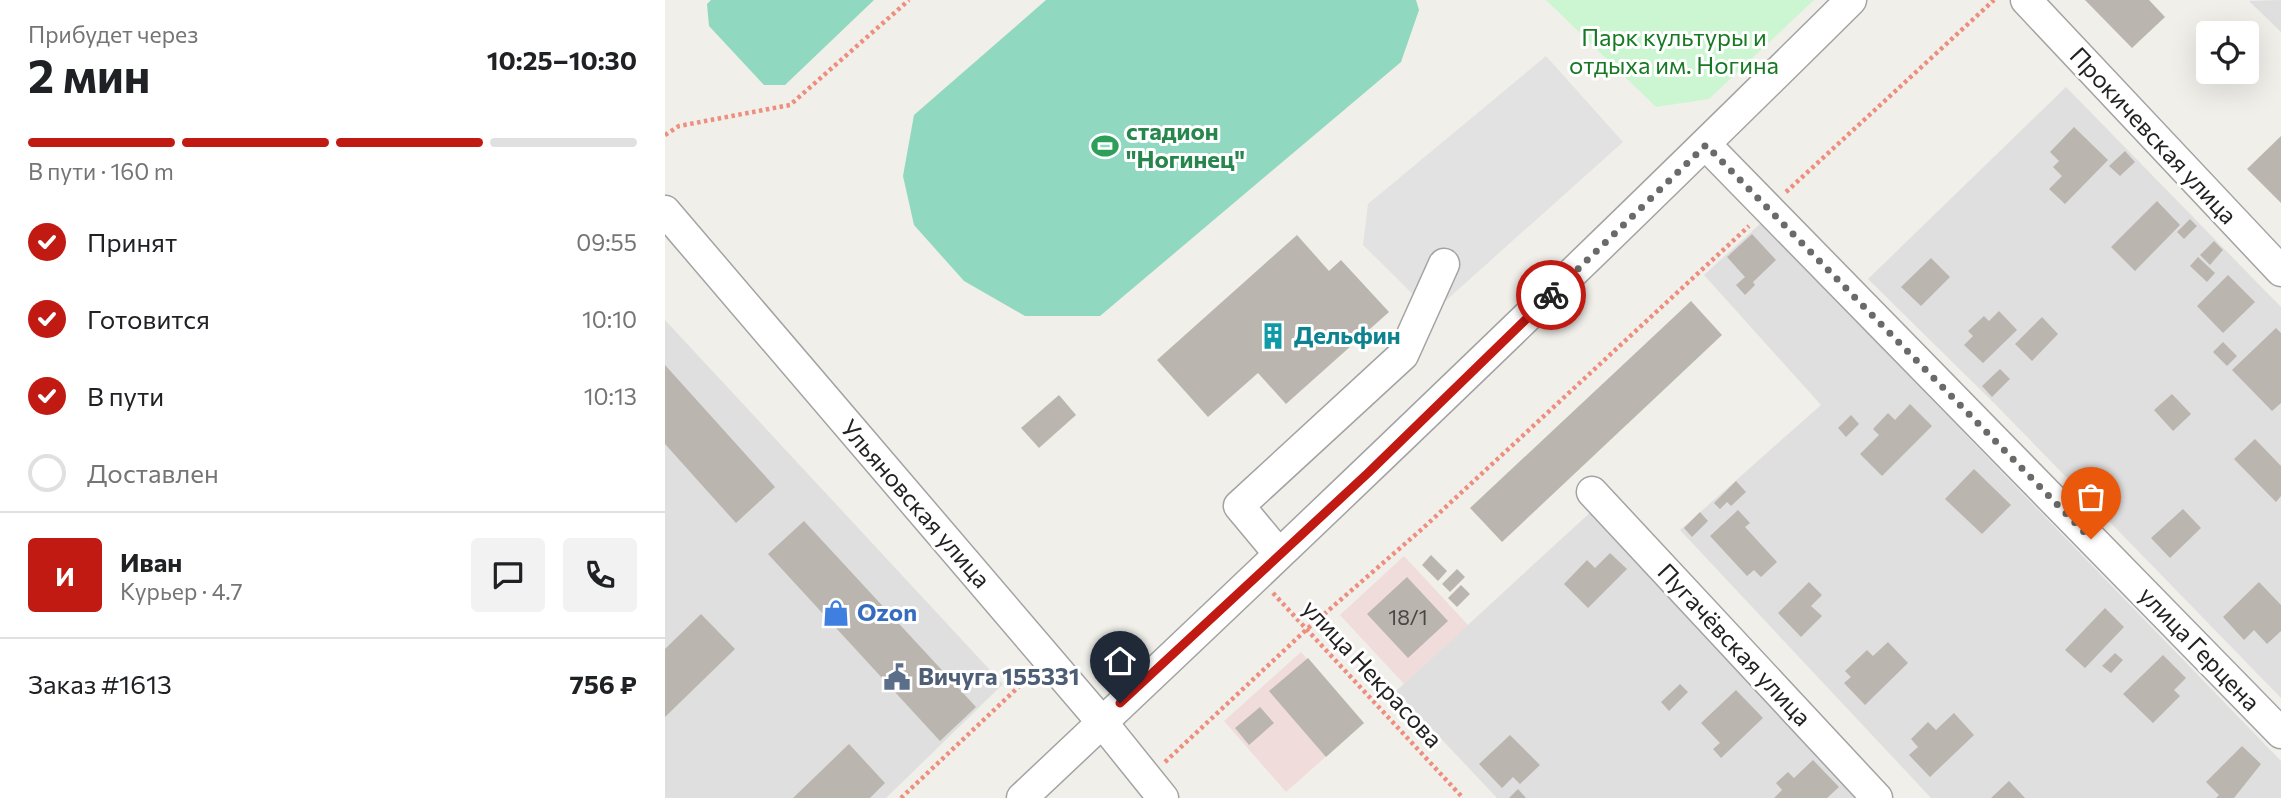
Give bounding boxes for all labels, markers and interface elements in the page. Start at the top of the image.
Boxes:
text: Прибудет через [28,20,198,48]
map controls [2196,21,2259,84]
button: locate [2196,21,2259,84]
park label: Парк культуры и отдыха им. Ногина [1569,22,1779,79]
street label: Прокичевская улица [2065,41,2243,229]
text: 10:25–10:30 [487,44,637,75]
text: 2 мин [28,46,150,102]
place label: стадион "Ногинец" [1126,116,1245,173]
sports icon: стадион "Ногинец" [1090,131,1120,161]
text: В пути · 160 m [28,157,174,185]
icon: check [28,223,66,261]
text: Принят [87,226,177,257]
text: 09:55 [576,228,637,256]
courier [1516,260,1586,330]
icon: bike [1532,276,1570,314]
icon: check [28,300,66,338]
text: Готовится [87,303,210,334]
text: 10:10 [582,305,637,333]
place label: Дельфин [1294,320,1401,349]
building icon: Дельфин [1258,321,1288,351]
icon: check [28,377,66,415]
text: В пути [87,380,164,411]
text: 10:13 [584,382,637,410]
street label: Ульяновская улица [835,413,997,593]
text: Доставлен [87,457,219,488]
pin [2061,467,2121,539]
icon: bag [2072,478,2110,516]
button: chat [471,538,545,612]
button: phone [563,538,637,612]
text: Иван [120,546,182,577]
street label: Пугачёвская улица [1652,557,1818,731]
text: И [55,560,75,591]
text: Курьер · 4.7 [120,577,243,605]
street label: улица Герцена [2134,580,2267,716]
street label: улица Некрасова [1297,593,1449,753]
place label: Ozon [857,597,917,626]
shop icon: Ozon [821,598,851,628]
house number: 18/1 [1388,604,1428,629]
pin [1090,631,1150,703]
icon: home [1101,642,1139,680]
place label: Вичуга 155331 [918,661,1080,690]
public building icon: Вичуга 155331 [882,662,912,692]
text: Заказ #1613 [28,668,172,699]
text: 756 ₽ [570,668,637,699]

